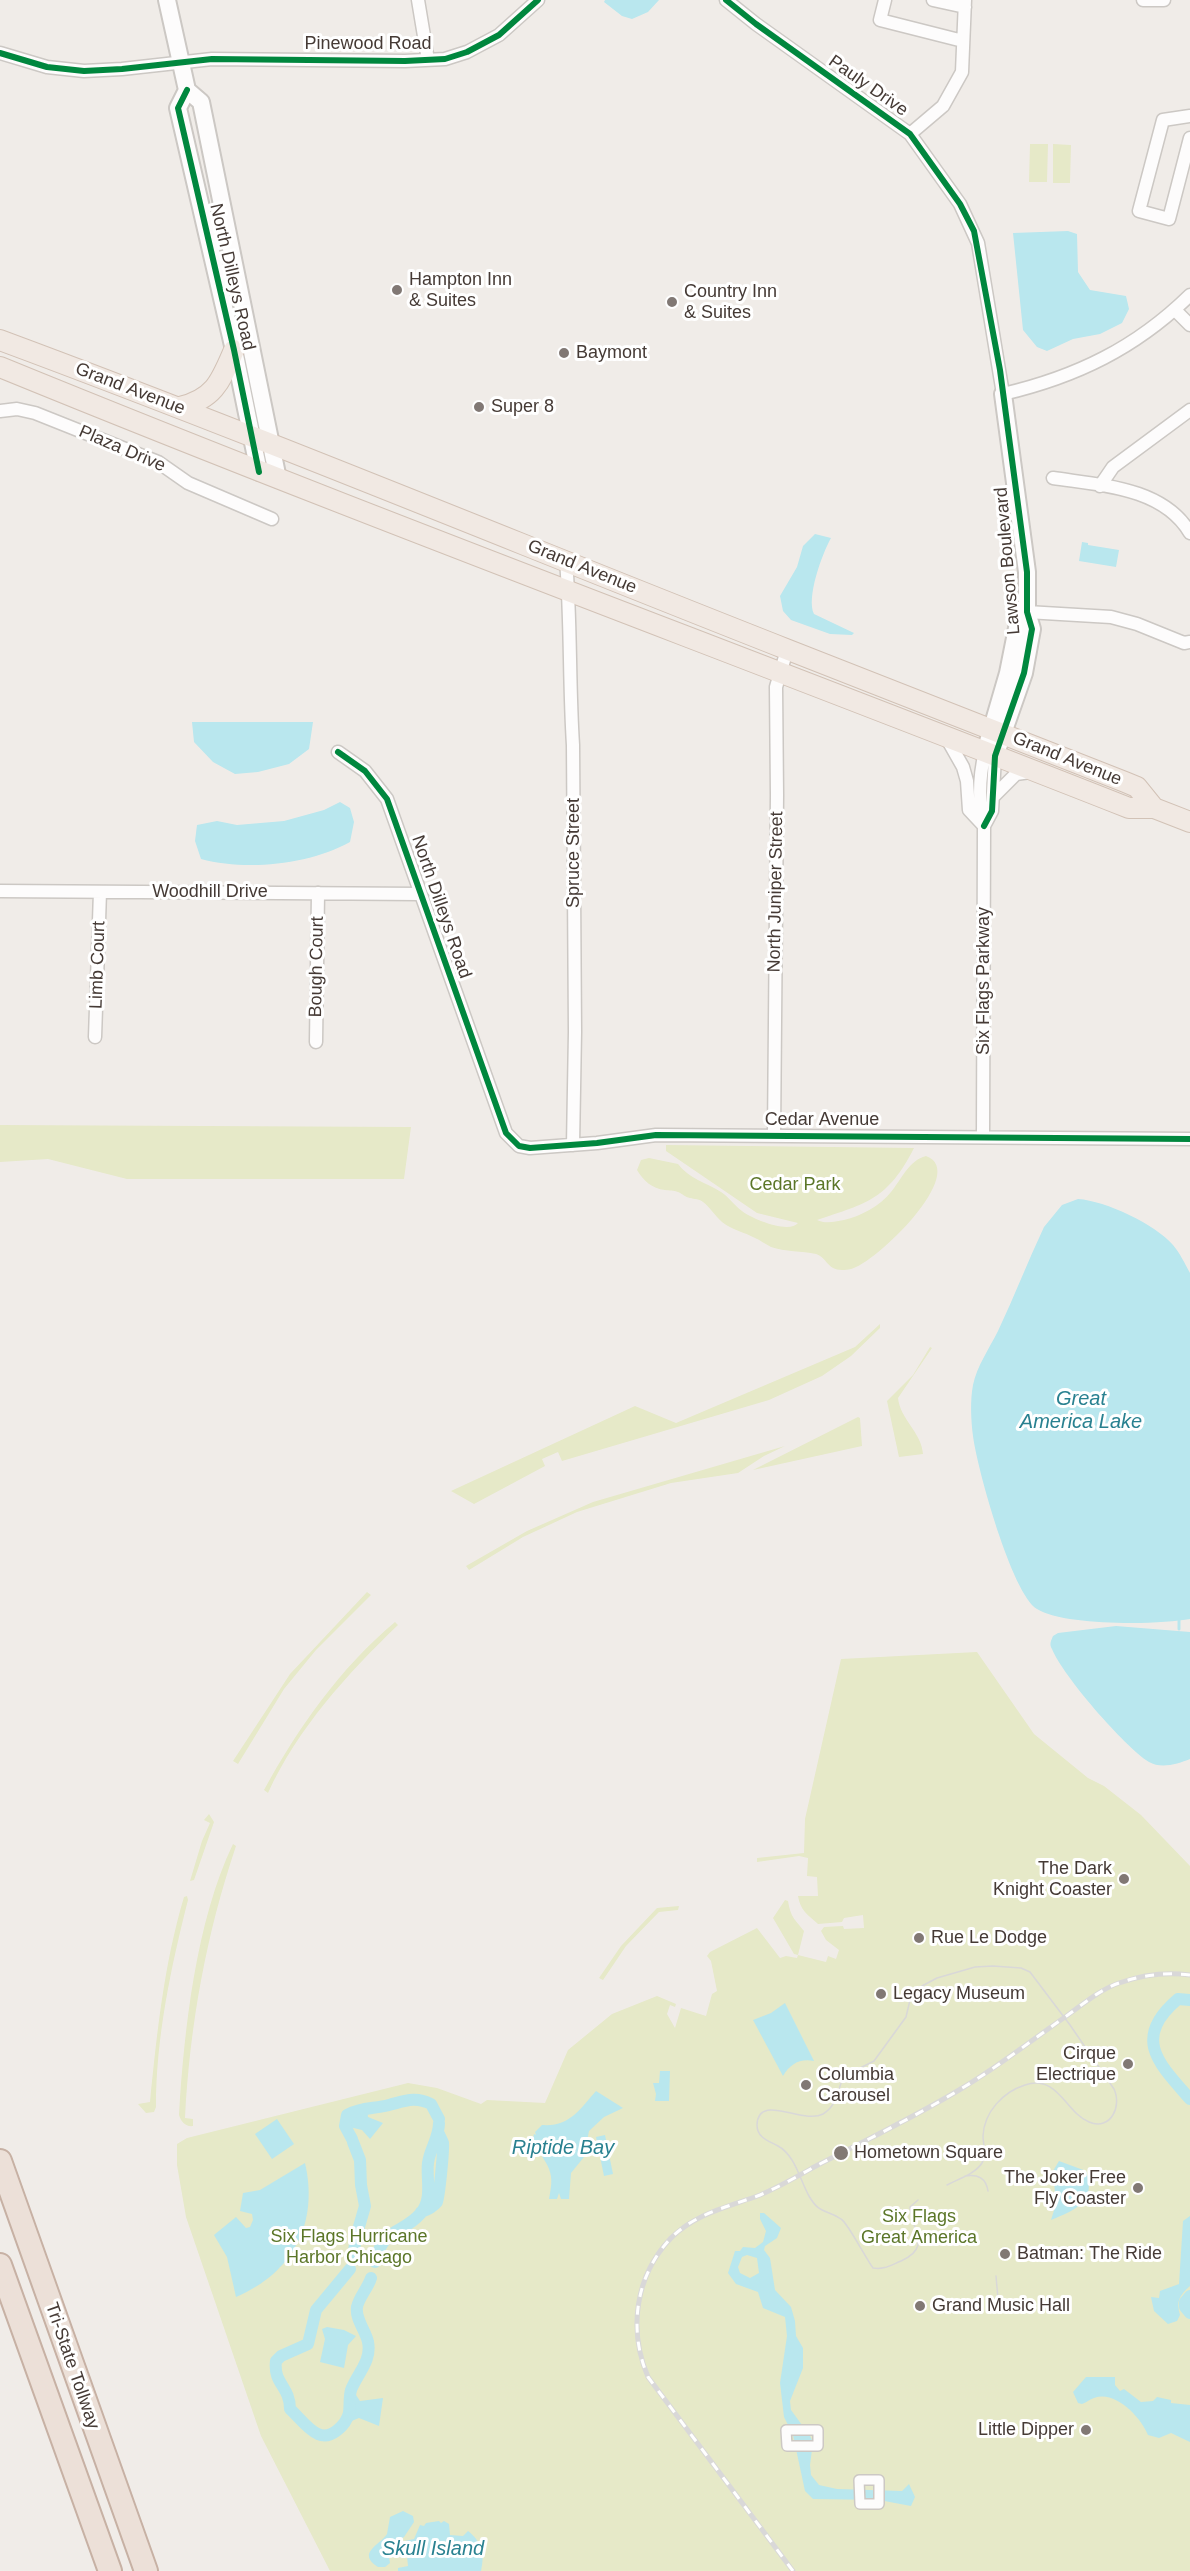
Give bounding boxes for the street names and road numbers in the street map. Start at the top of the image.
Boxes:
street label: Pinewood Road [304,33,432,55]
street label: Pauly Drive [824,51,912,121]
street label: North Dilleys Road [205,201,259,353]
street label: Grand Avenue [72,358,188,420]
street label: Plaza Drive [75,421,169,477]
street label: Lawson Boulevard [991,486,1025,636]
street label: Grand Avenue [524,535,640,599]
street label: Grand Avenue [1009,727,1125,791]
street label: Spruce Street [563,798,585,908]
street label: North Juniper Street [764,811,788,973]
street label: North Dilleys Road [406,833,476,981]
street label: Woodhill Drive [152,881,268,903]
street label: Six Flags Parkway [973,907,995,1055]
street label: Bough Court [305,916,329,1018]
street label: Limb Court [86,921,110,1009]
street label: Cedar Avenue [765,1109,879,1131]
street label: Tri-State Tollway [40,2300,104,2432]

